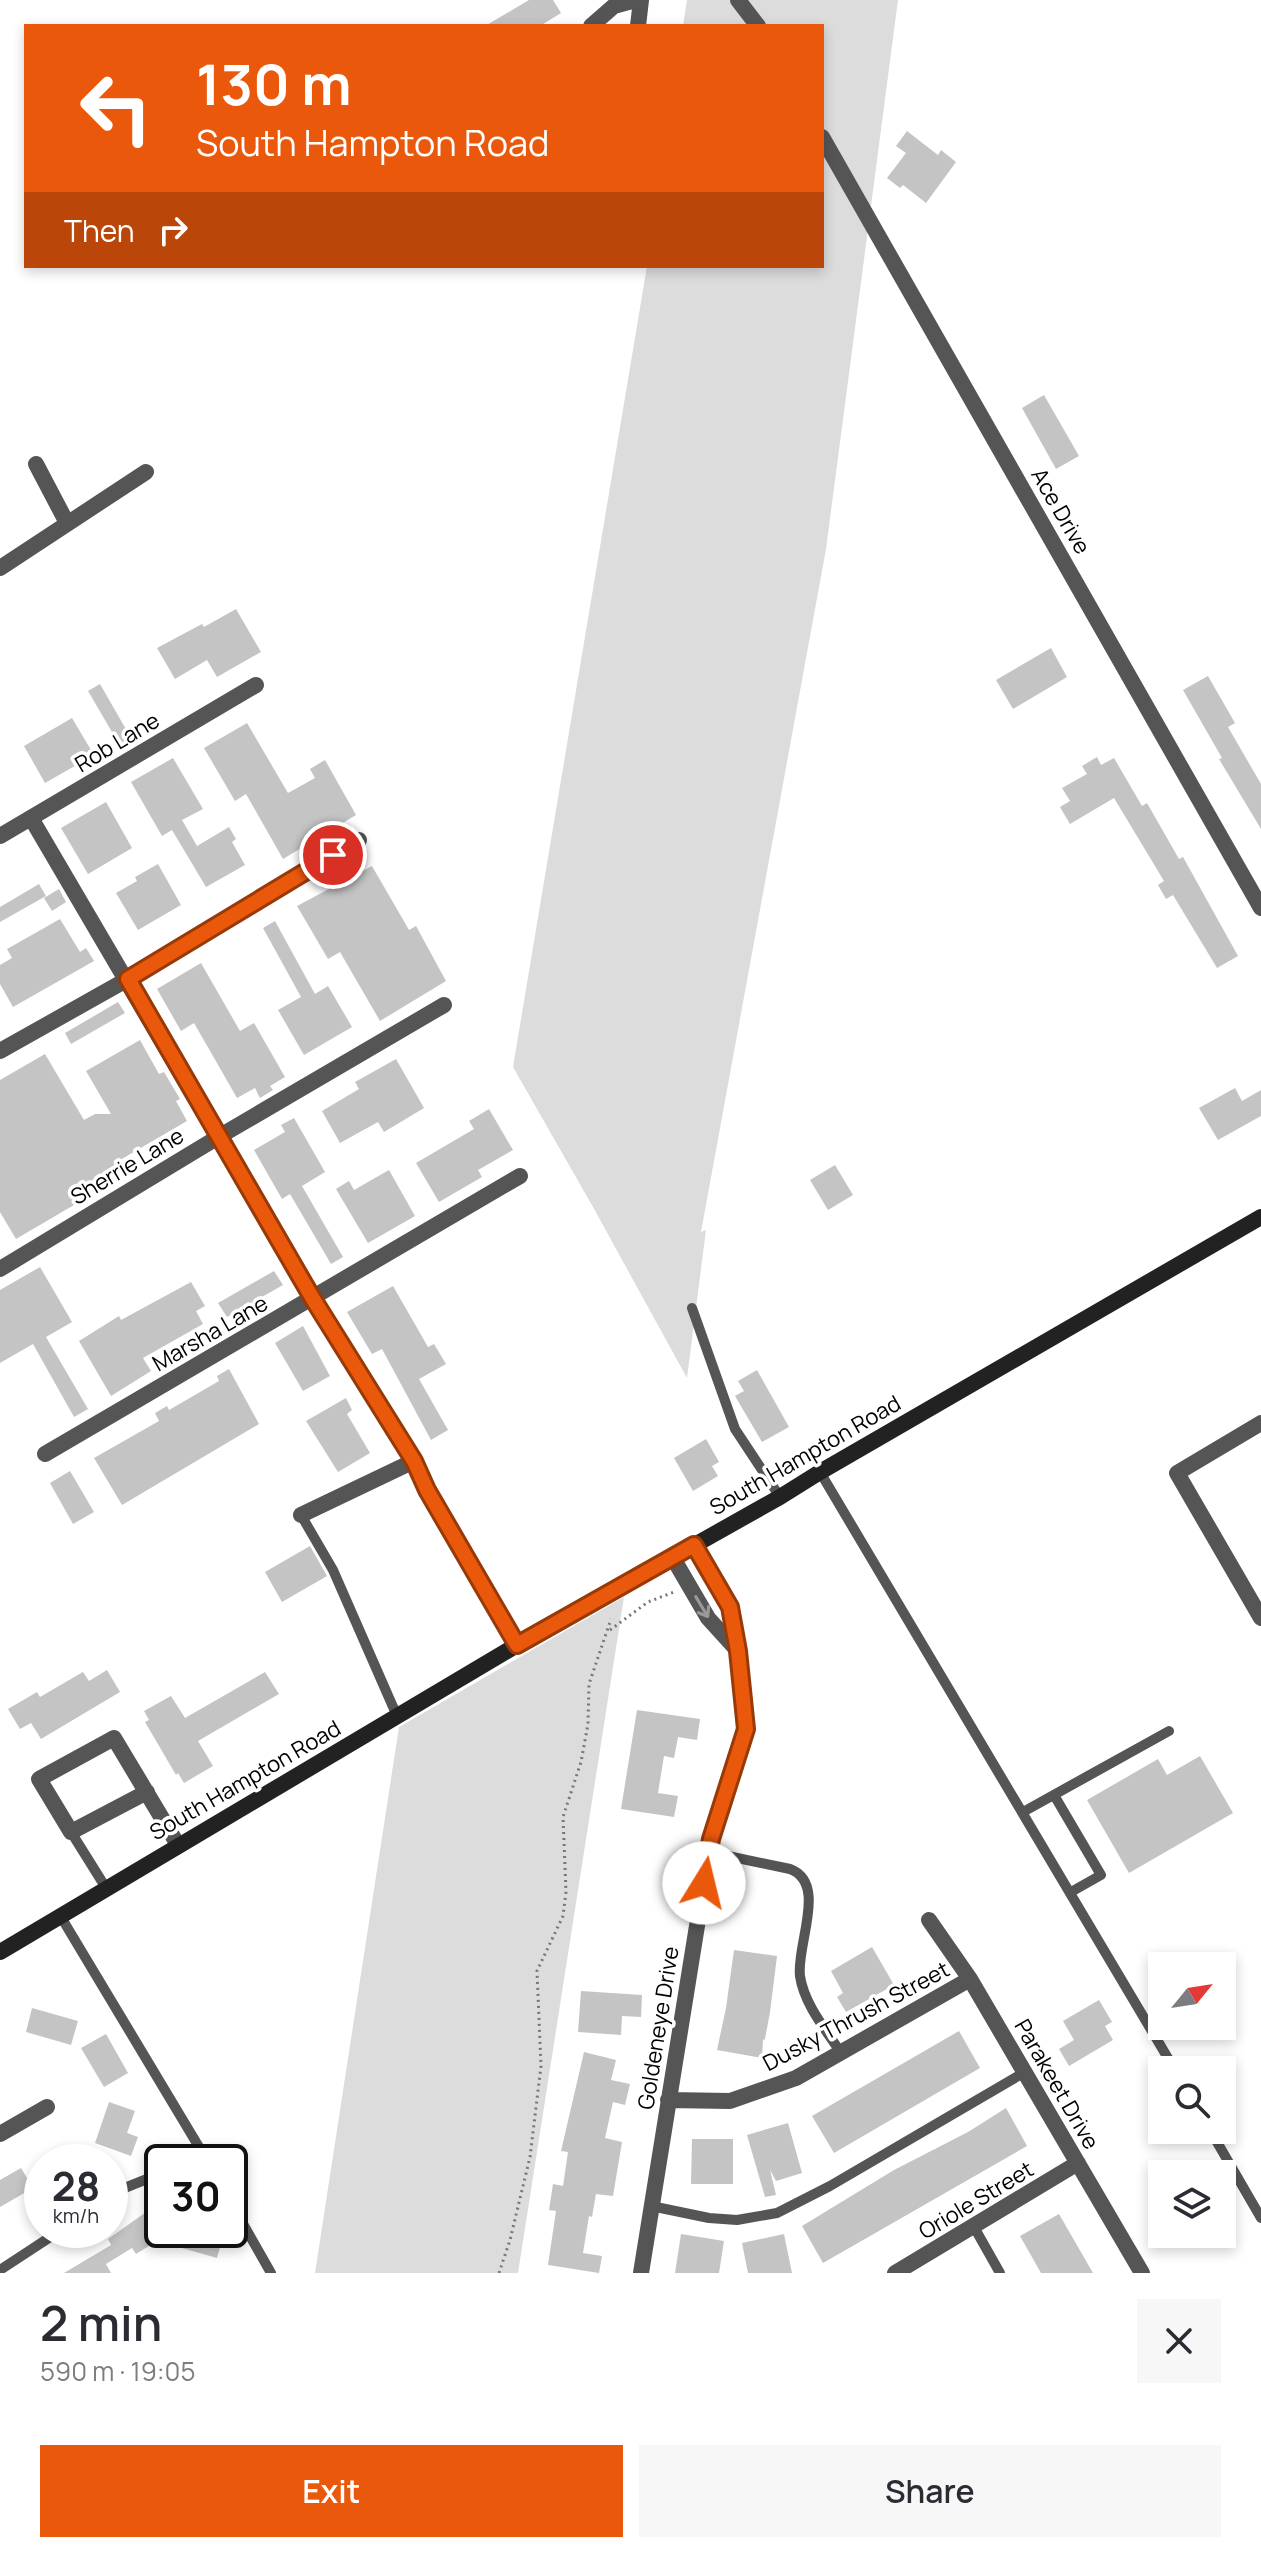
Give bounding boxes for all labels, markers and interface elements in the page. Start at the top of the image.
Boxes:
text: 130 m [196,45,352,122]
icon: left [64,56,168,160]
text: South Hampton Road [196,118,549,167]
icon: right [151,208,195,252]
text: Then [64,210,135,251]
street label: Ace Drive [1024,463,1098,560]
street label: Rob Lane [69,705,165,779]
pin [299,821,367,889]
icon: arrive [311,833,355,877]
street label: Sherrie Lane [65,1120,189,1212]
street label: Marsha Lane [147,1288,273,1378]
street label: South Hampton Road [704,1388,906,1522]
one-way arrow [694,1595,710,1618]
street label: South Hampton Road [144,1713,346,1847]
position arrow [662,1841,746,1925]
street label: Goldeneye Drive [630,1944,686,2112]
north arrow [1148,1952,1236,2040]
map controls [1148,1952,1236,2248]
street label: Dusky Thrush Street [758,1954,955,2078]
street label: Parakeet Drive [1008,2013,1107,2155]
button: search [1148,2056,1236,2144]
speed limit sign: 30 [144,2144,248,2248]
street label: Oriole Street [913,2154,1039,2246]
text: 28 [52,2158,100,2213]
button: layers [1148,2160,1236,2248]
text: km/h [53,2202,99,2229]
text: 2 min [40,2290,162,2355]
button: close [1137,2299,1221,2383]
text: 590 m · 19:05 [40,2353,195,2389]
button: Exit [40,2445,623,2537]
button: Share [639,2445,1221,2537]

